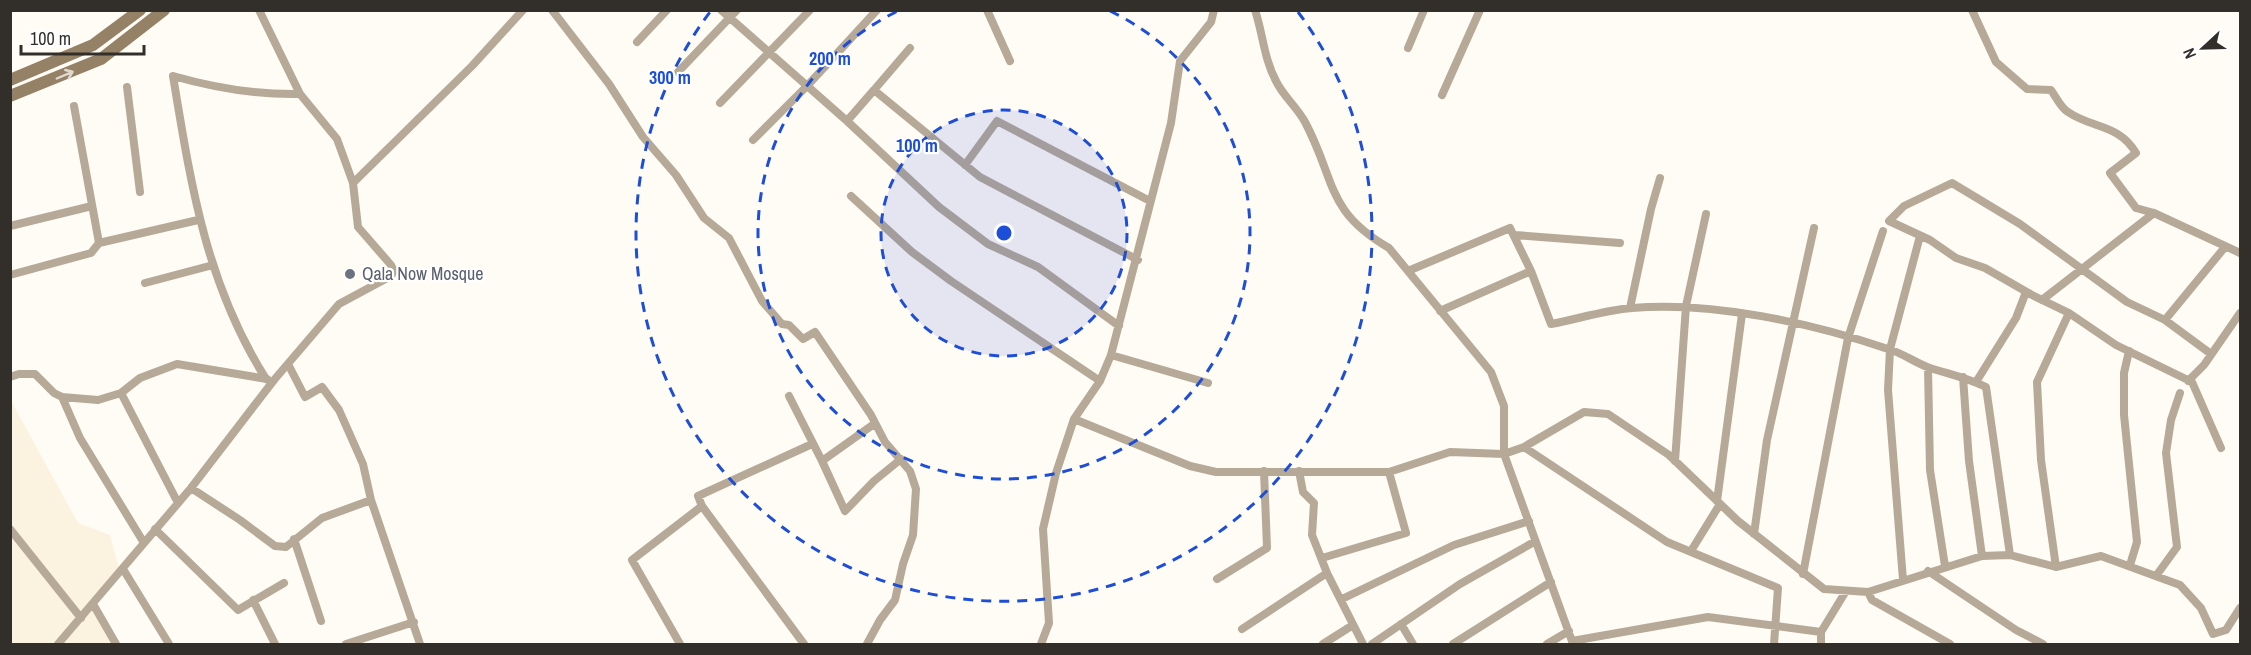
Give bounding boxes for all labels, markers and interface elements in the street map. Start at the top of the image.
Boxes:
scale bar [21,18,144,56]
north arrow [2173,18,2233,78]
text: 100 m [30,26,71,51]
text: N [2177,45,2201,62]
text: 200 m [809,46,851,71]
text: 300 m [649,65,691,90]
one-way arrow [55,69,74,80]
text: 100 m [896,133,938,158]
centre of rings [994,223,1014,243]
place label: Qala Now Mosque [362,261,483,286]
marker: Qala Now Mosque [343,267,357,281]

